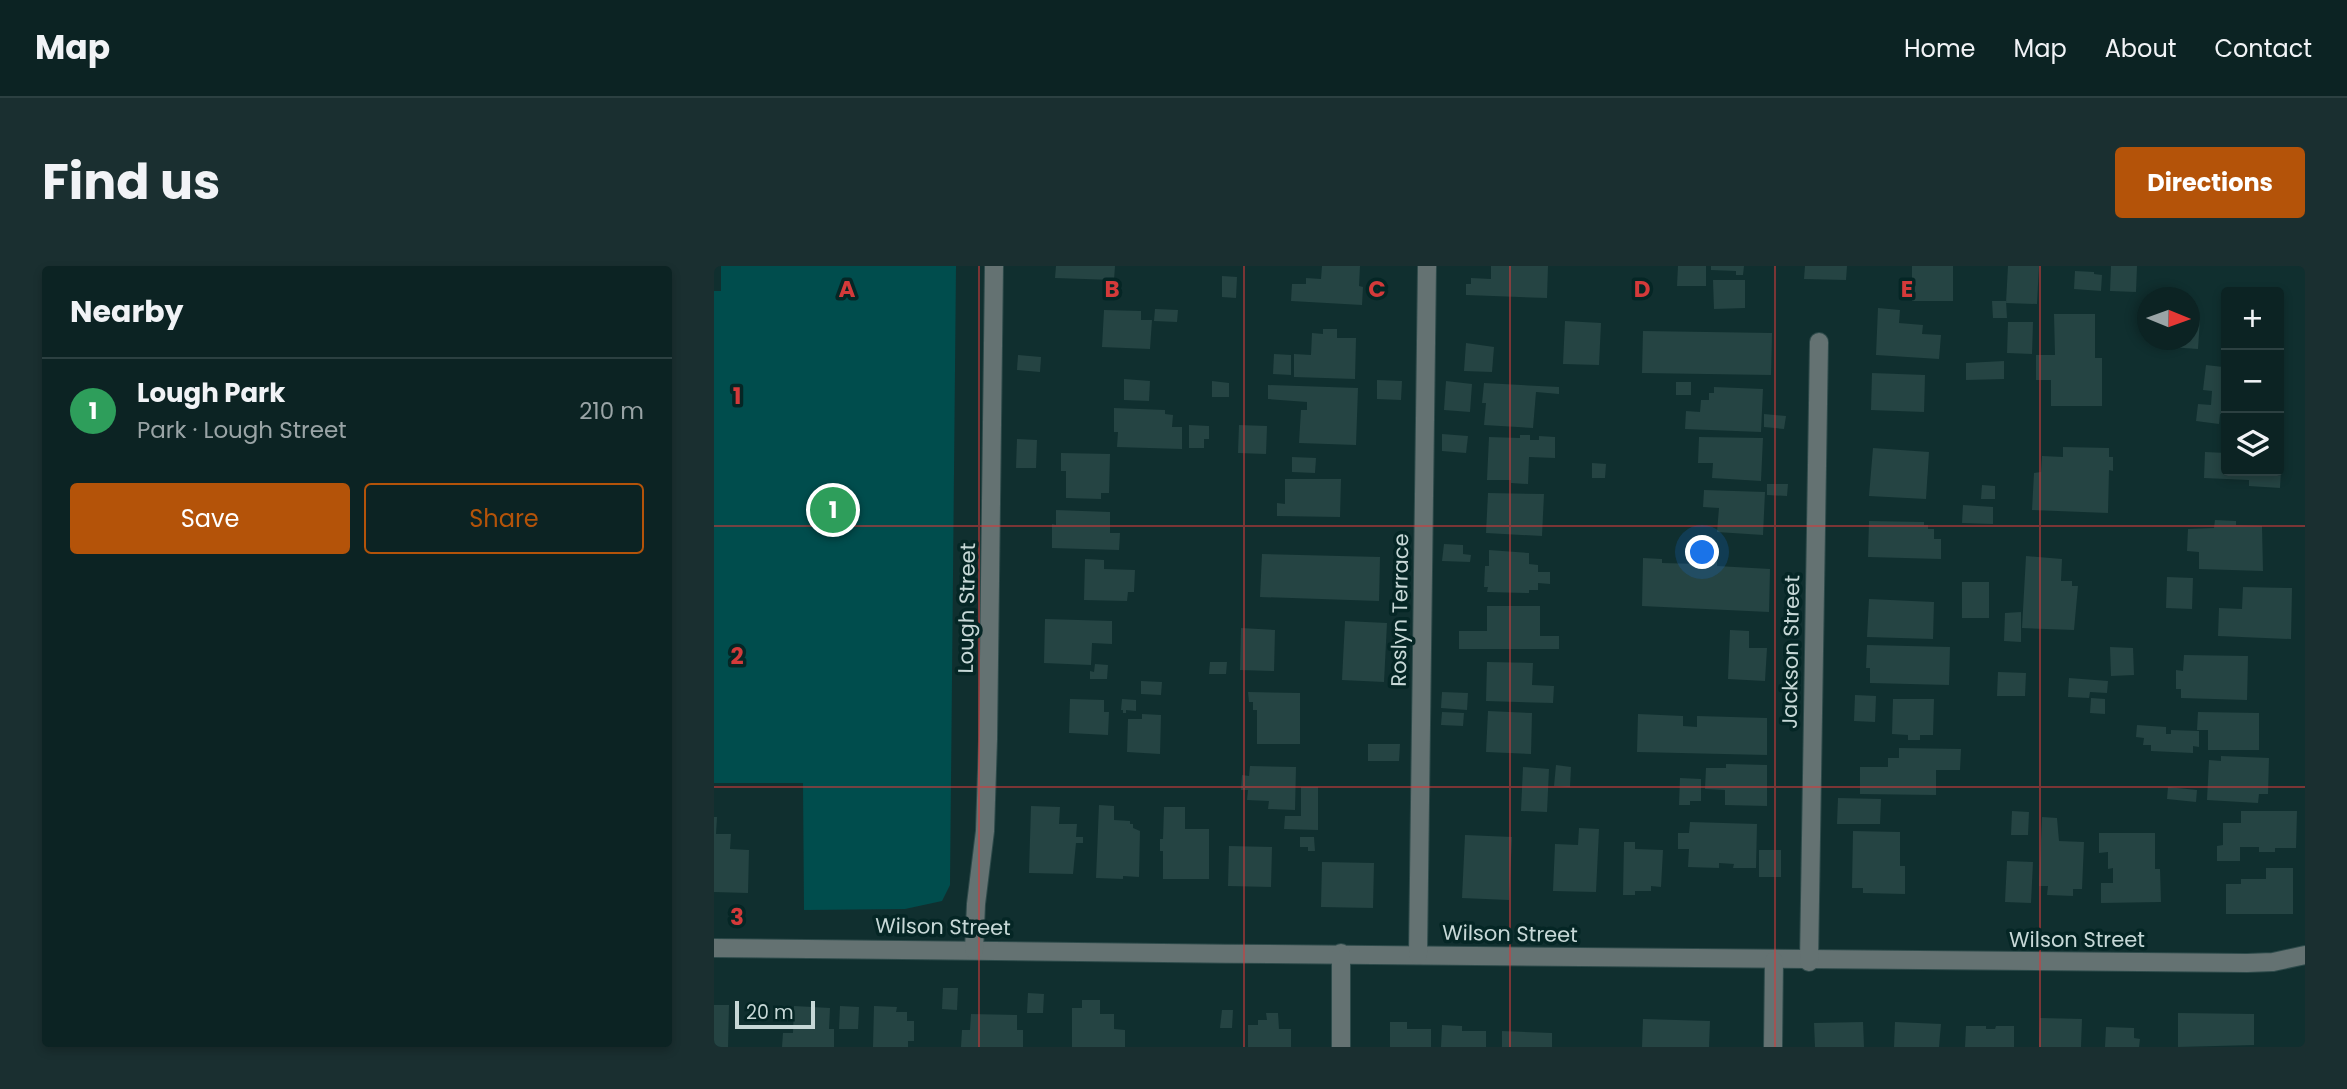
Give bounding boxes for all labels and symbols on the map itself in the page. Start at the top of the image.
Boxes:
text: A [839,273,856,305]
text: B [1104,273,1120,305]
text: C [1368,273,1386,305]
text: D [1634,273,1650,305]
text: E [1901,273,1913,305]
north arrow [2137,287,2200,350]
text: 1 [733,380,741,412]
pin: 1 [810,484,856,536]
street label: Roslyn Terrace [1384,533,1415,687]
your location [1685,535,1719,569]
street label: Lough Street [951,542,982,674]
street label: Jackson Street [1775,575,1806,729]
text: 2 [730,640,744,672]
text: 3 [730,901,744,933]
street label: Wilson Street [875,911,1011,942]
street label: Wilson Street [1442,918,1578,949]
street label: Wilson Street [2009,925,2145,954]
scale bar [735,998,816,1030]

